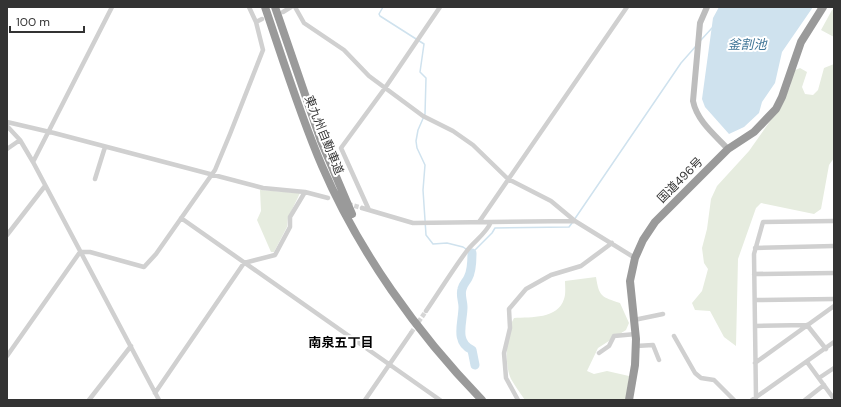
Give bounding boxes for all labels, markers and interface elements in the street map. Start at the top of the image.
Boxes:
scale bar [10,8,84,34]
text: 100 m [16,14,50,30]
water label: 釜割池 [727,36,768,53]
street label: 東九州自動車道 [301,93,347,177]
street label: 国道496号 [654,154,706,206]
district label: 南泉五丁目 [308,334,374,351]

